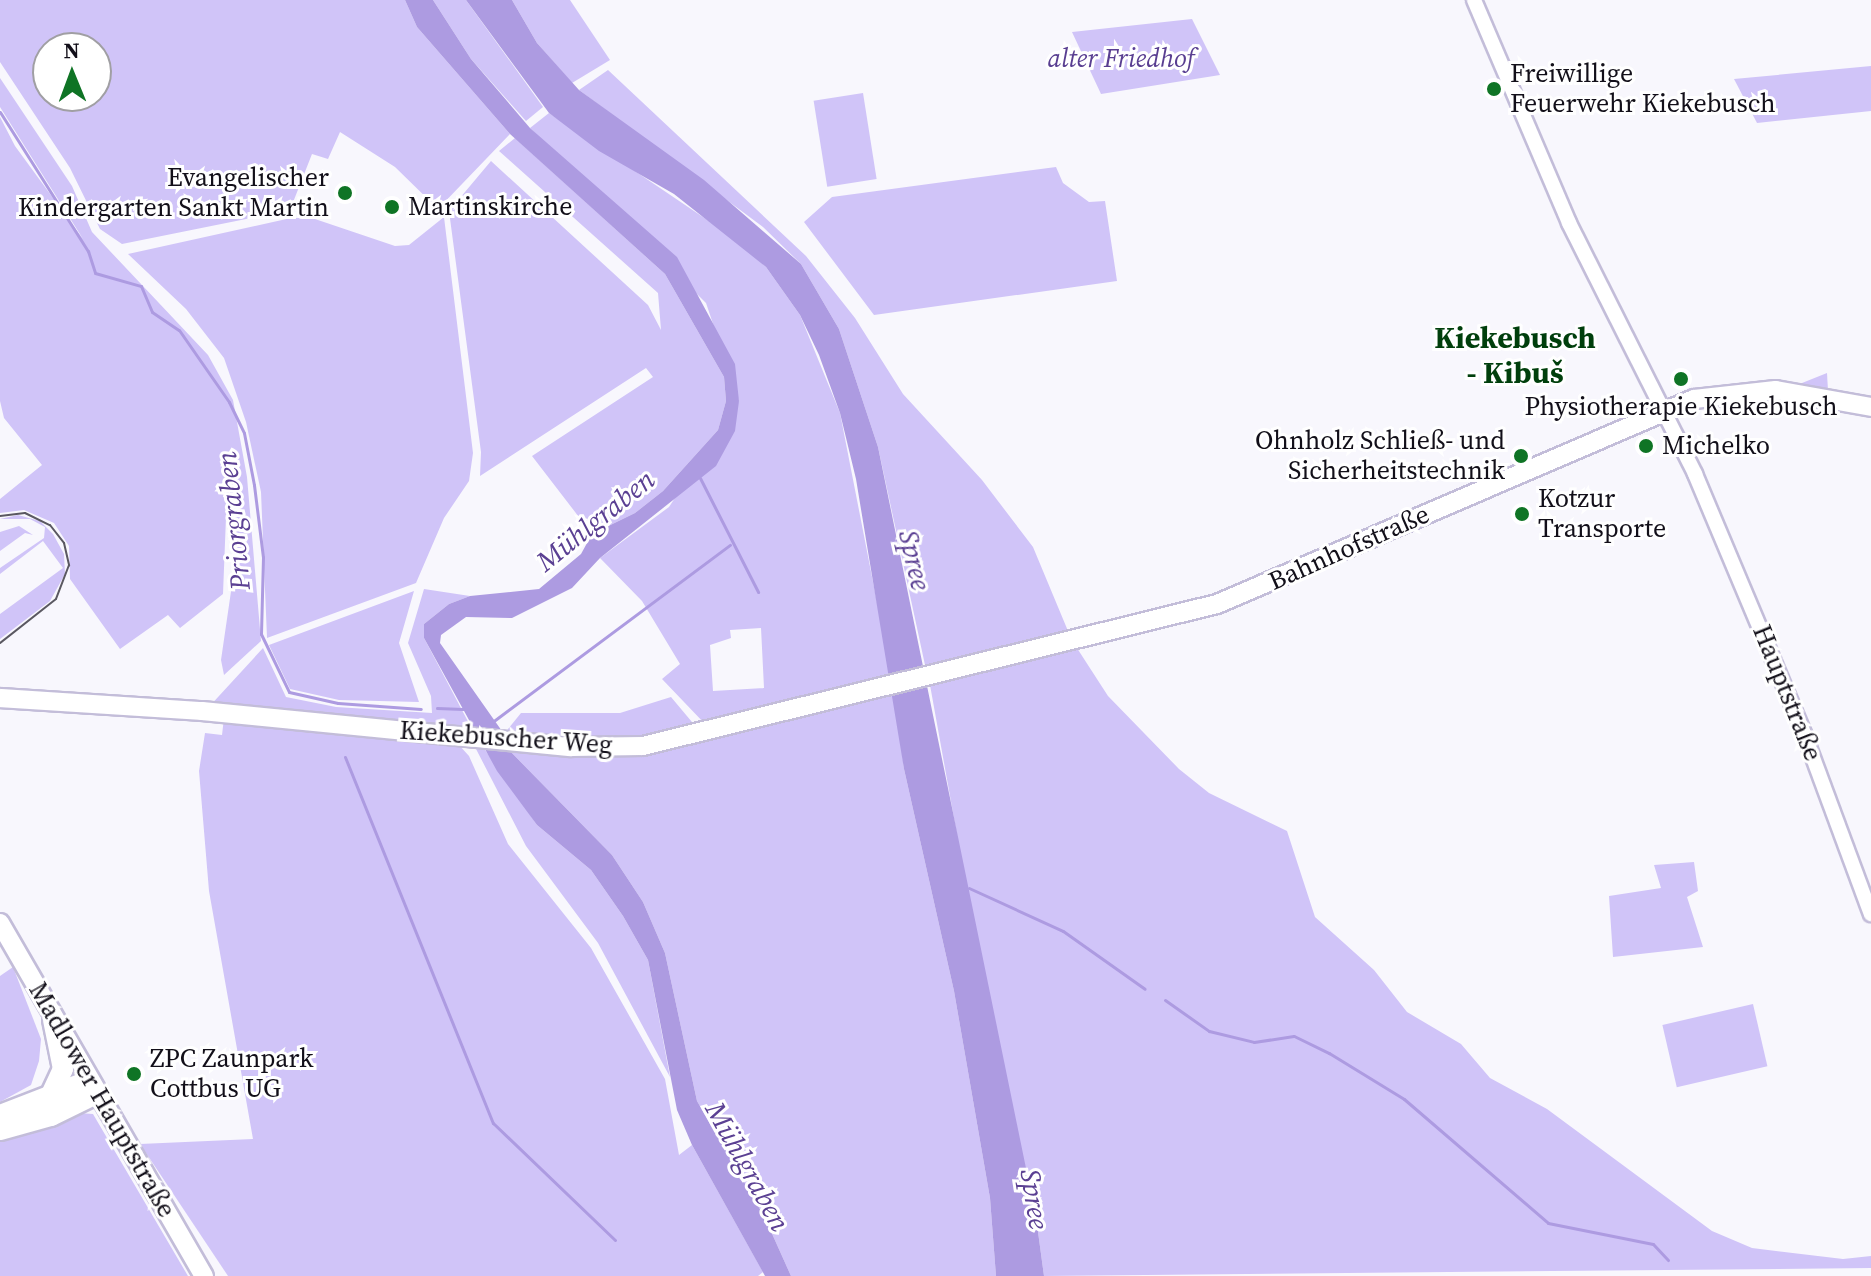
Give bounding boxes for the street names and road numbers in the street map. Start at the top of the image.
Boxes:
street label: Bahnhofstraße [1264,499,1434,597]
street label: Hauptstraße [1746,621,1828,765]
street label: Kiekebuscher Weg [398,715,614,761]
street label: Madlower Hauptstraße [22,977,182,1223]

